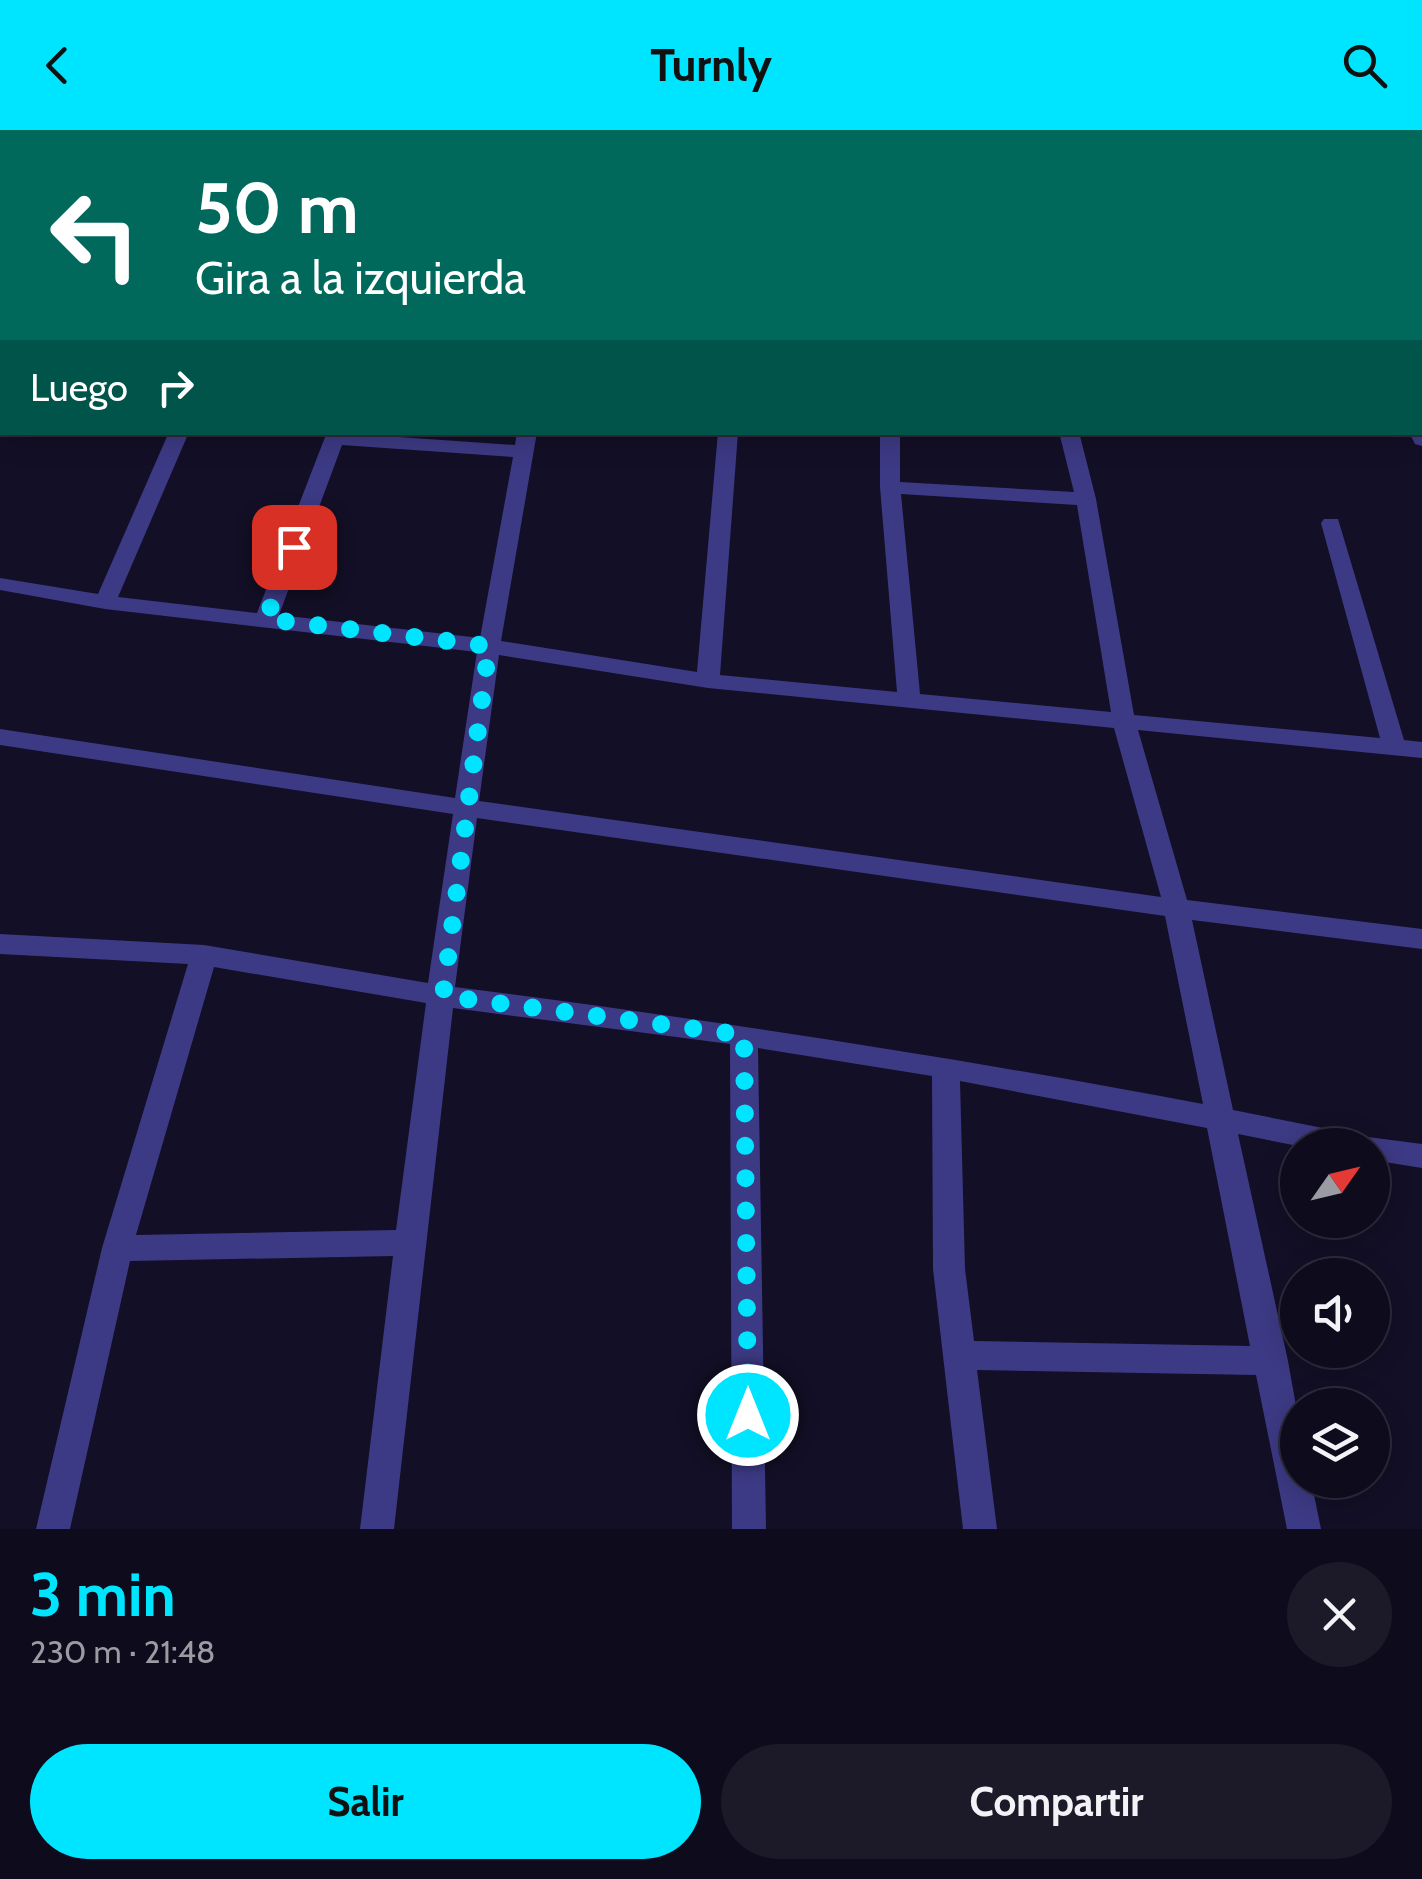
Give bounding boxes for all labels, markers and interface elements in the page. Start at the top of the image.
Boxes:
icon: back [30,38,85,93]
text: Turnly [650,38,772,92]
icon: search [1337,38,1392,93]
text: 50 m [195,165,359,251]
icon: left [30,170,160,300]
text: Gira a la izquierda [195,251,526,305]
icon: right [148,360,203,415]
text: Luego [30,364,128,411]
pin [252,505,337,590]
icon: arrive [267,520,322,575]
north arrow [1280,1128,1390,1238]
map controls [1280,1128,1390,1498]
button: sound [1280,1258,1390,1368]
position arrow [696,1363,800,1467]
button: layers [1280,1388,1390,1498]
text: 3 min [30,1558,176,1631]
button: close [1287,1562,1392,1667]
text: 230 m · 21:48 [30,1632,215,1671]
button: Salir [30,1744,701,1859]
button: Compartir [721,1744,1392,1859]

